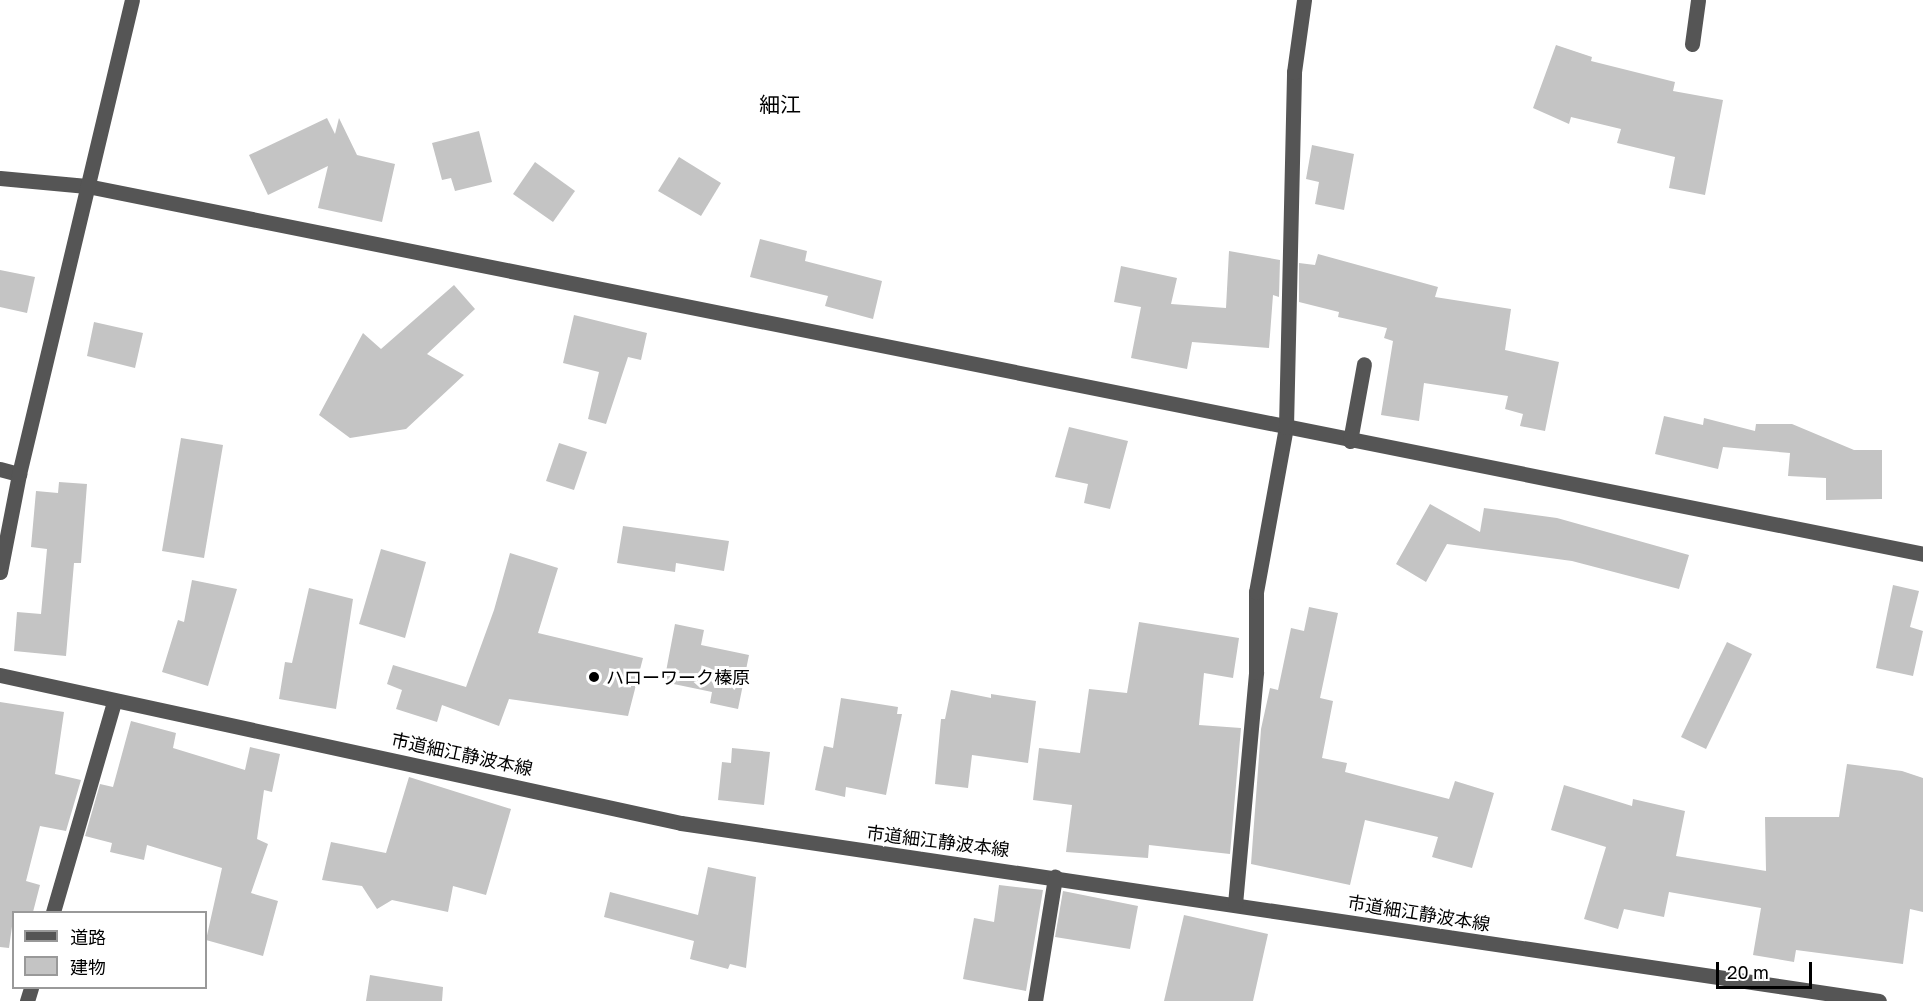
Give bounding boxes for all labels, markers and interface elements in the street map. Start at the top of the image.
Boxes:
district label: 細江 [759,91,801,117]
place label: ハローワーク榛原 [606,666,750,688]
marker: ハローワーク榛原 [587,670,601,684]
street label: 市道細江静波本線 [389,728,535,780]
street label: 市道細江静波本線 [865,822,1011,860]
street label: 市道細江静波本線 [1346,891,1492,935]
legend [12,911,207,989]
text: 道路 [70,926,106,948]
scale bar [1719,950,1815,988]
text: 建物 [70,956,106,978]
text: 20 m [1727,961,1769,983]

